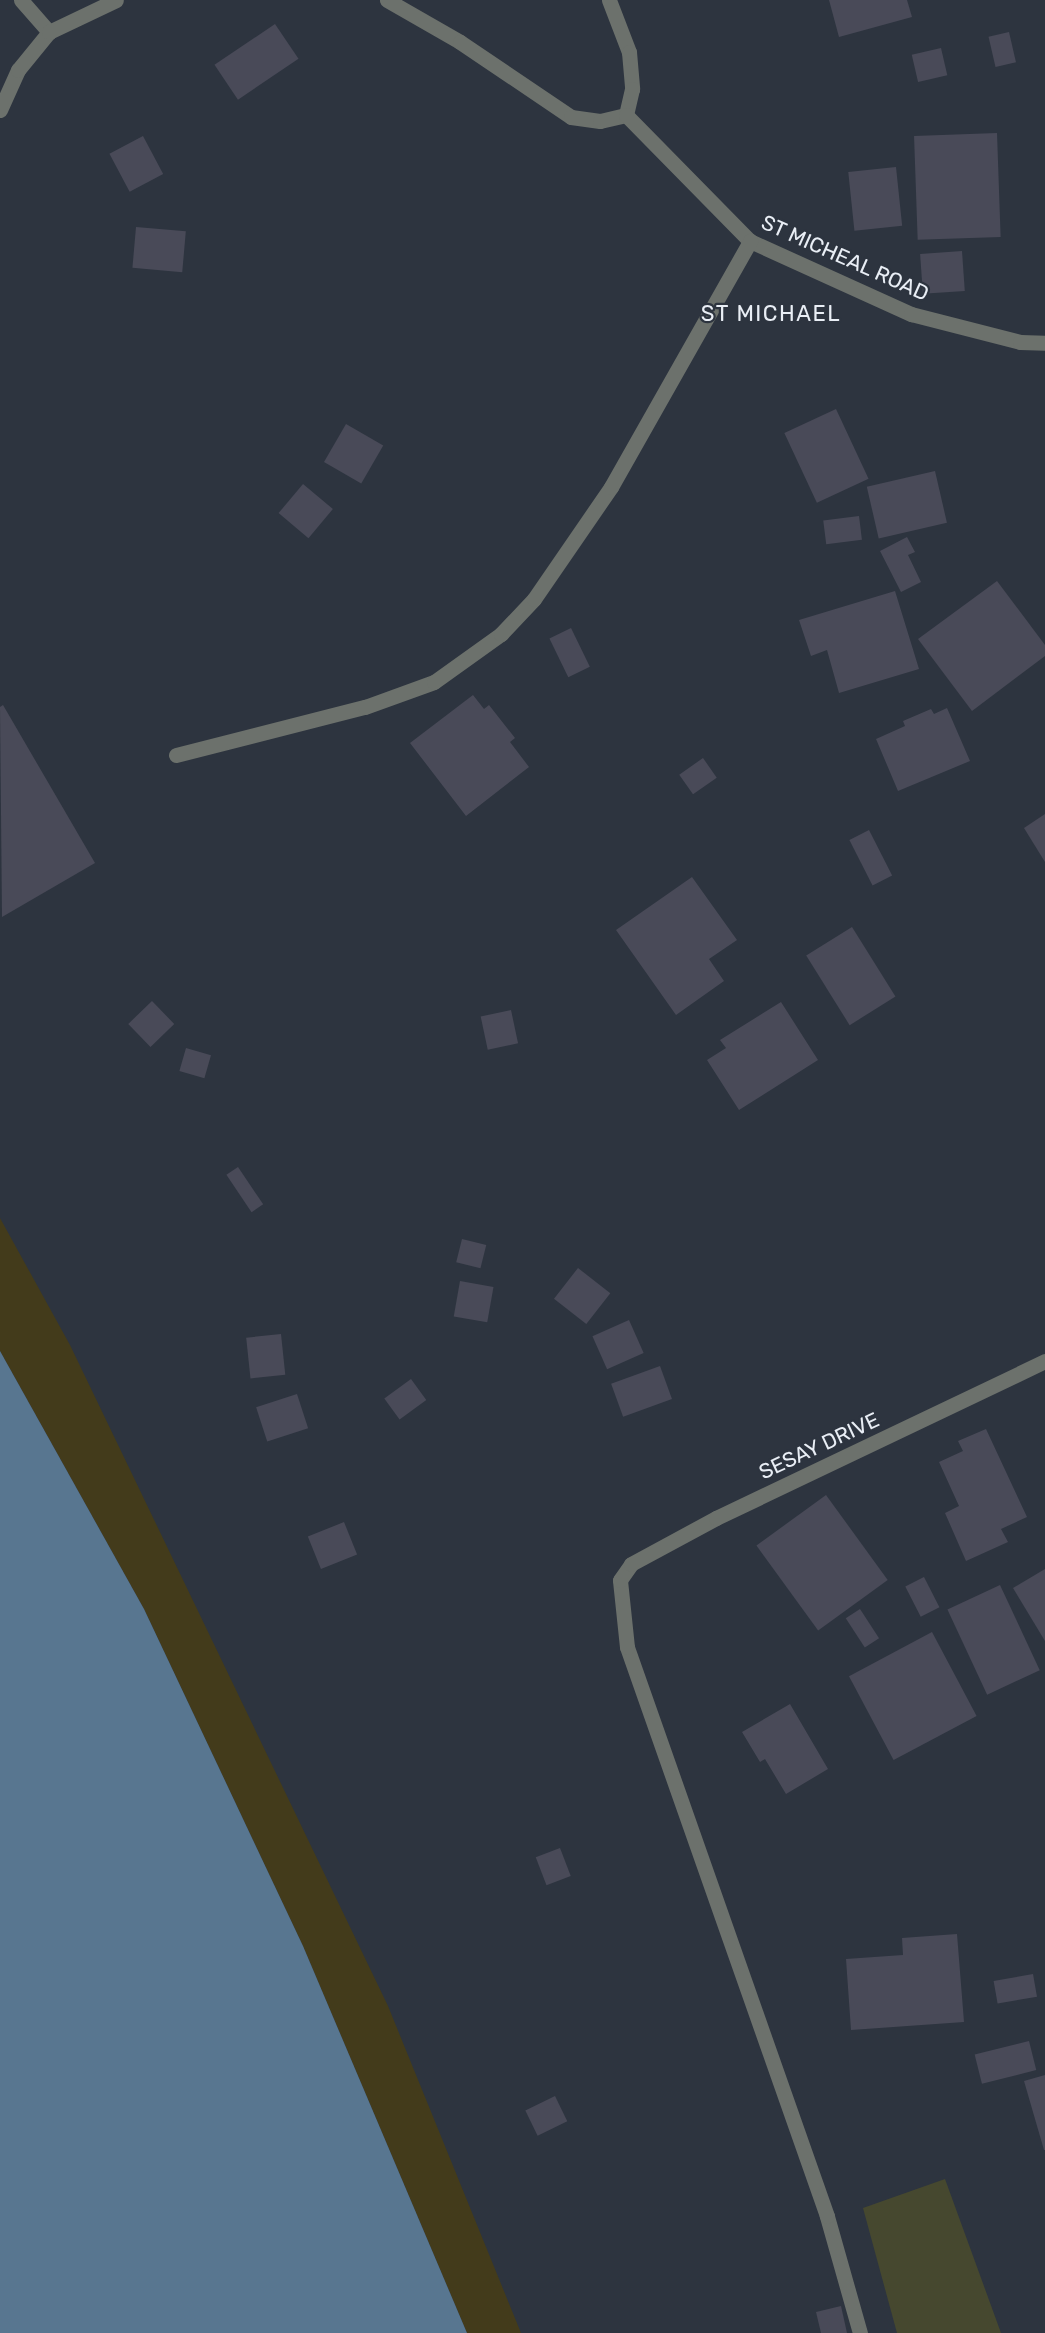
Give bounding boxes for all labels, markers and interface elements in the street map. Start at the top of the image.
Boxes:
street label: ST MICHEAL ROAD [757,210,933,306]
district label: ST MICHAEL [701,301,841,327]
street label: SESAY DRIVE [755,1407,883,1485]

